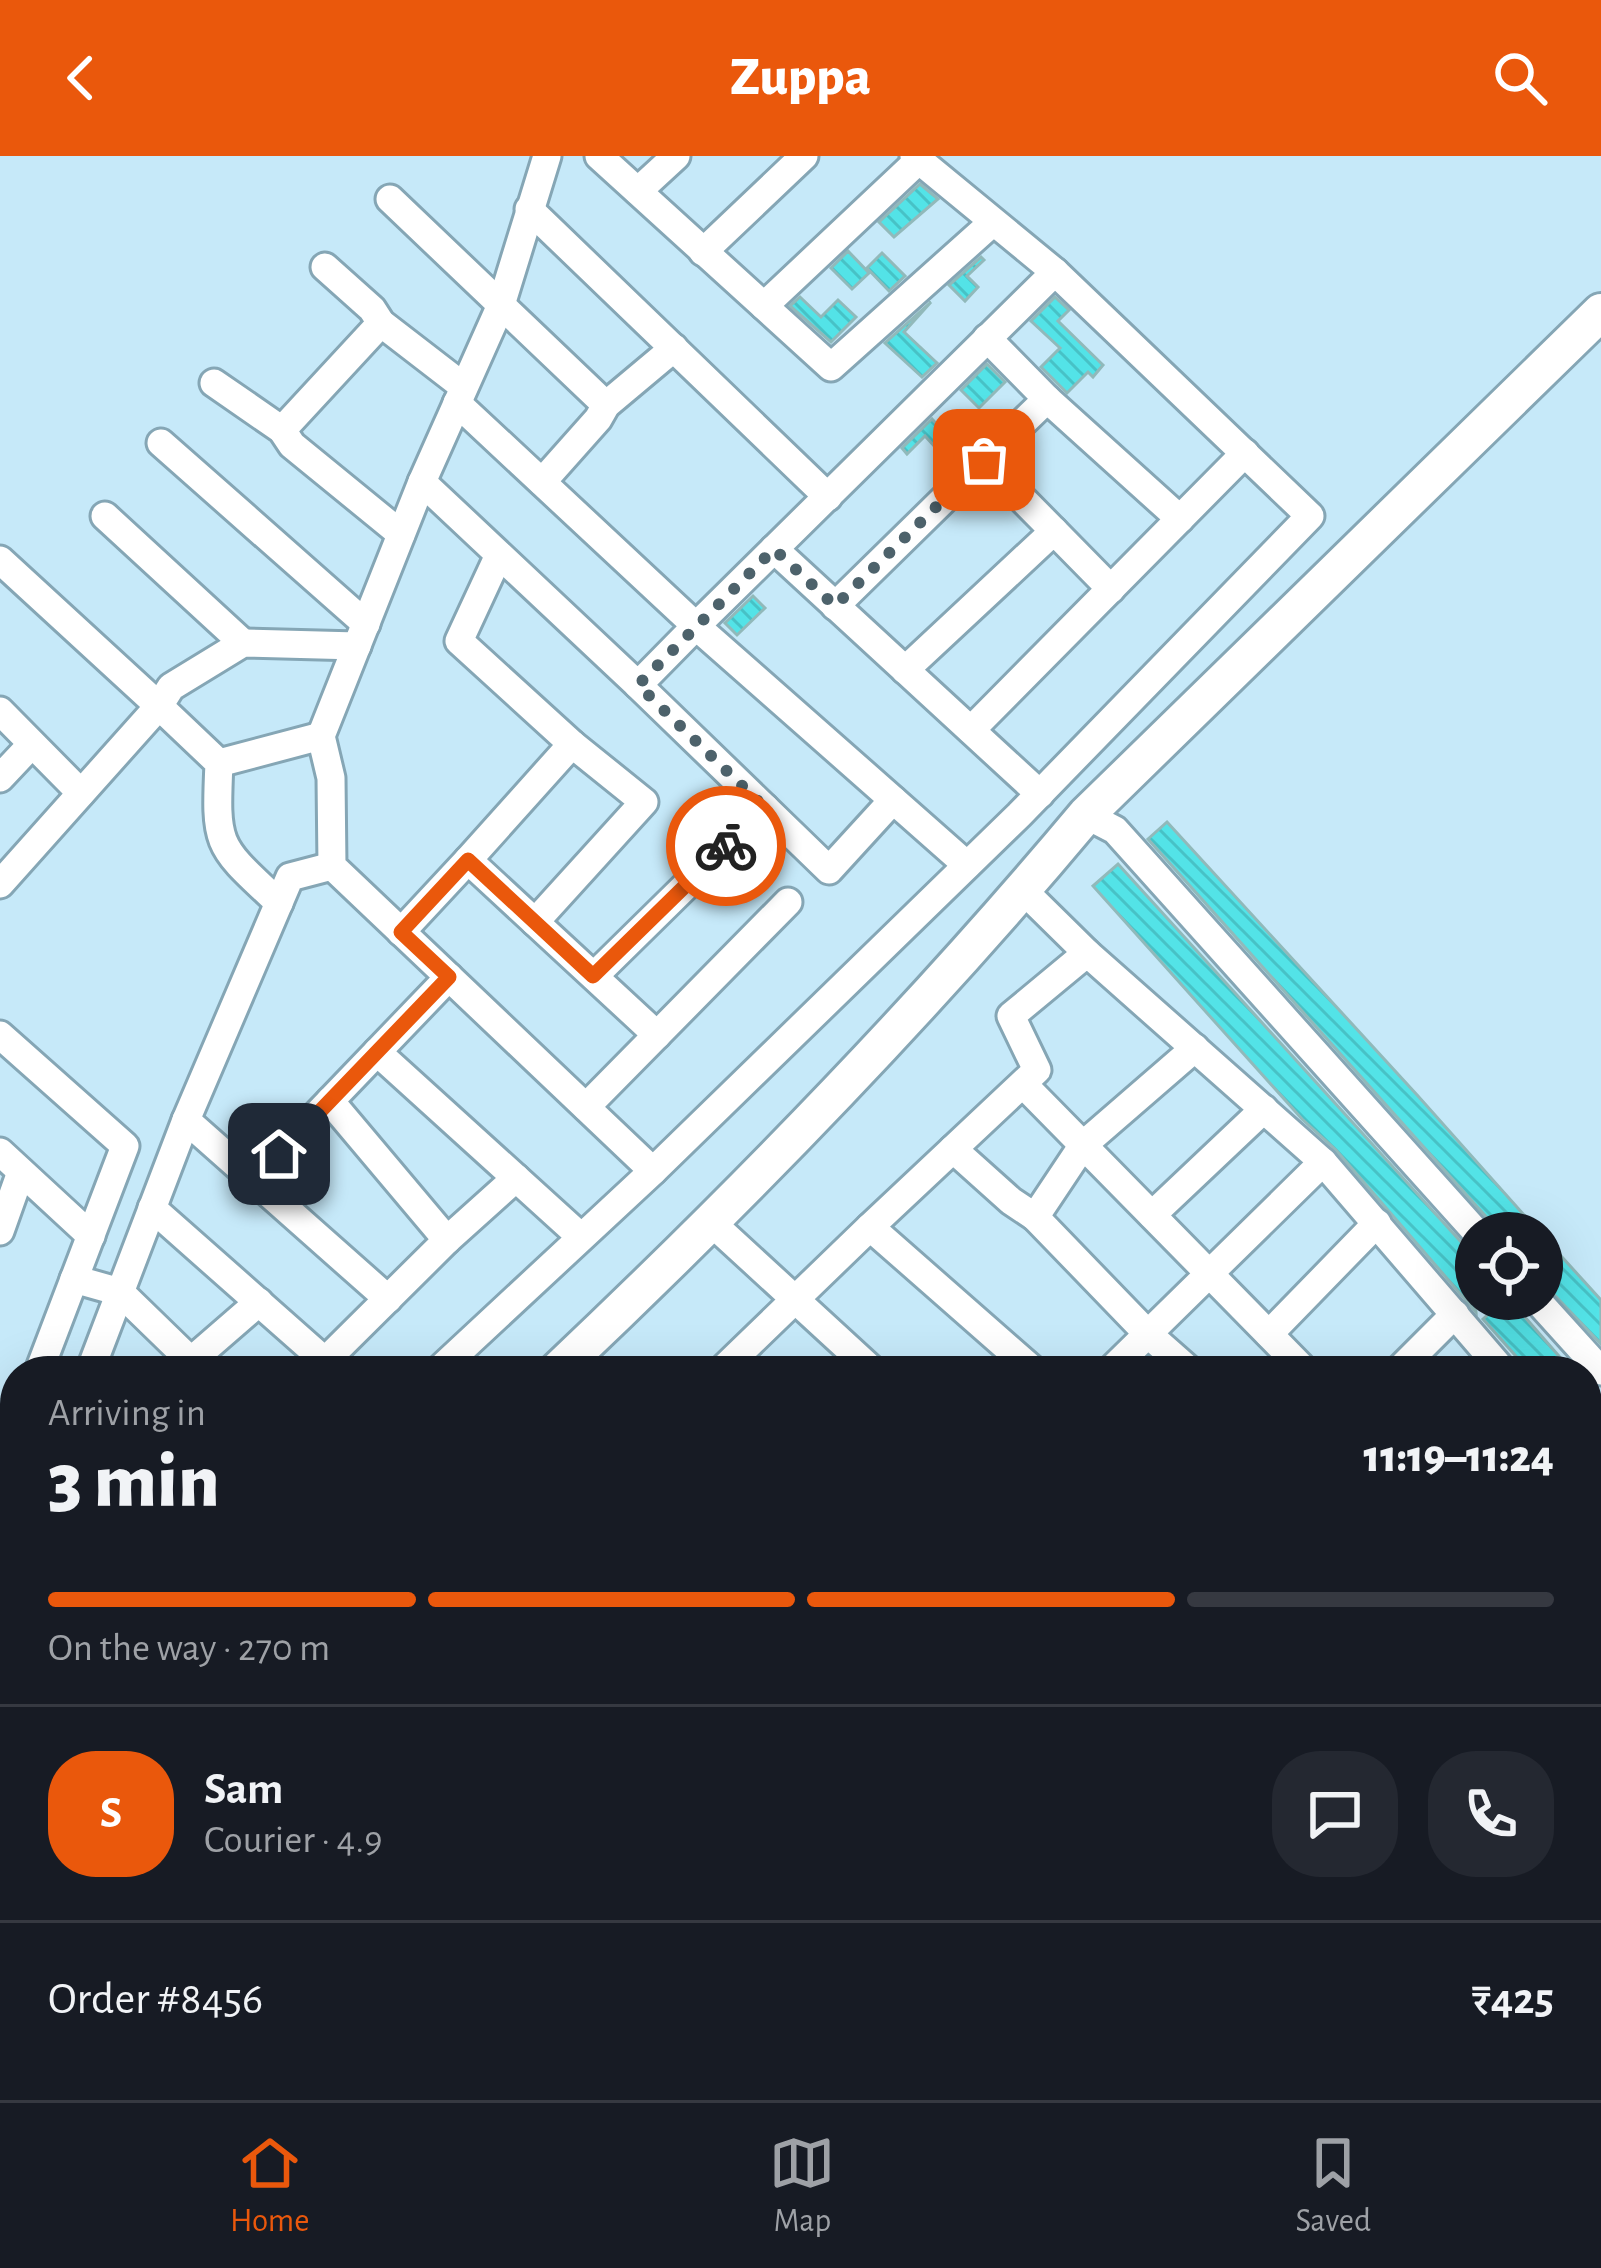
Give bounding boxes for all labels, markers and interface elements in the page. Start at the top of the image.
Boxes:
icon: back [48,45,114,111]
icon: search [1487,45,1553,111]
text: Zuppa [730,51,871,105]
pin [933,409,1035,511]
icon: bag [951,427,1017,493]
courier [666,786,786,906]
icon: bike [693,813,759,879]
pin [228,1103,330,1205]
icon: home [246,1121,312,1187]
map controls [1455,1212,1563,1320]
button: locate [1455,1212,1563,1320]
text: Arriving in [48,1394,206,1433]
text: 11:19–11:24 [1364,1435,1554,1480]
text: 3 min [48,1443,220,1521]
text: On the way · 270 m [48,1629,330,1668]
button: chat [1272,1751,1398,1877]
button: phone [1428,1751,1554,1877]
text: Sam [204,1767,283,1812]
text: S [100,1791,122,1836]
text: Courier · 4.9 [204,1821,383,1860]
text: Order #8456 [48,1977,263,2022]
text: ₹425 [1472,1977,1554,2022]
tab: Home [230,2130,309,2242]
tab: Map [769,2130,835,2242]
tab: Saved [1295,2130,1371,2242]

